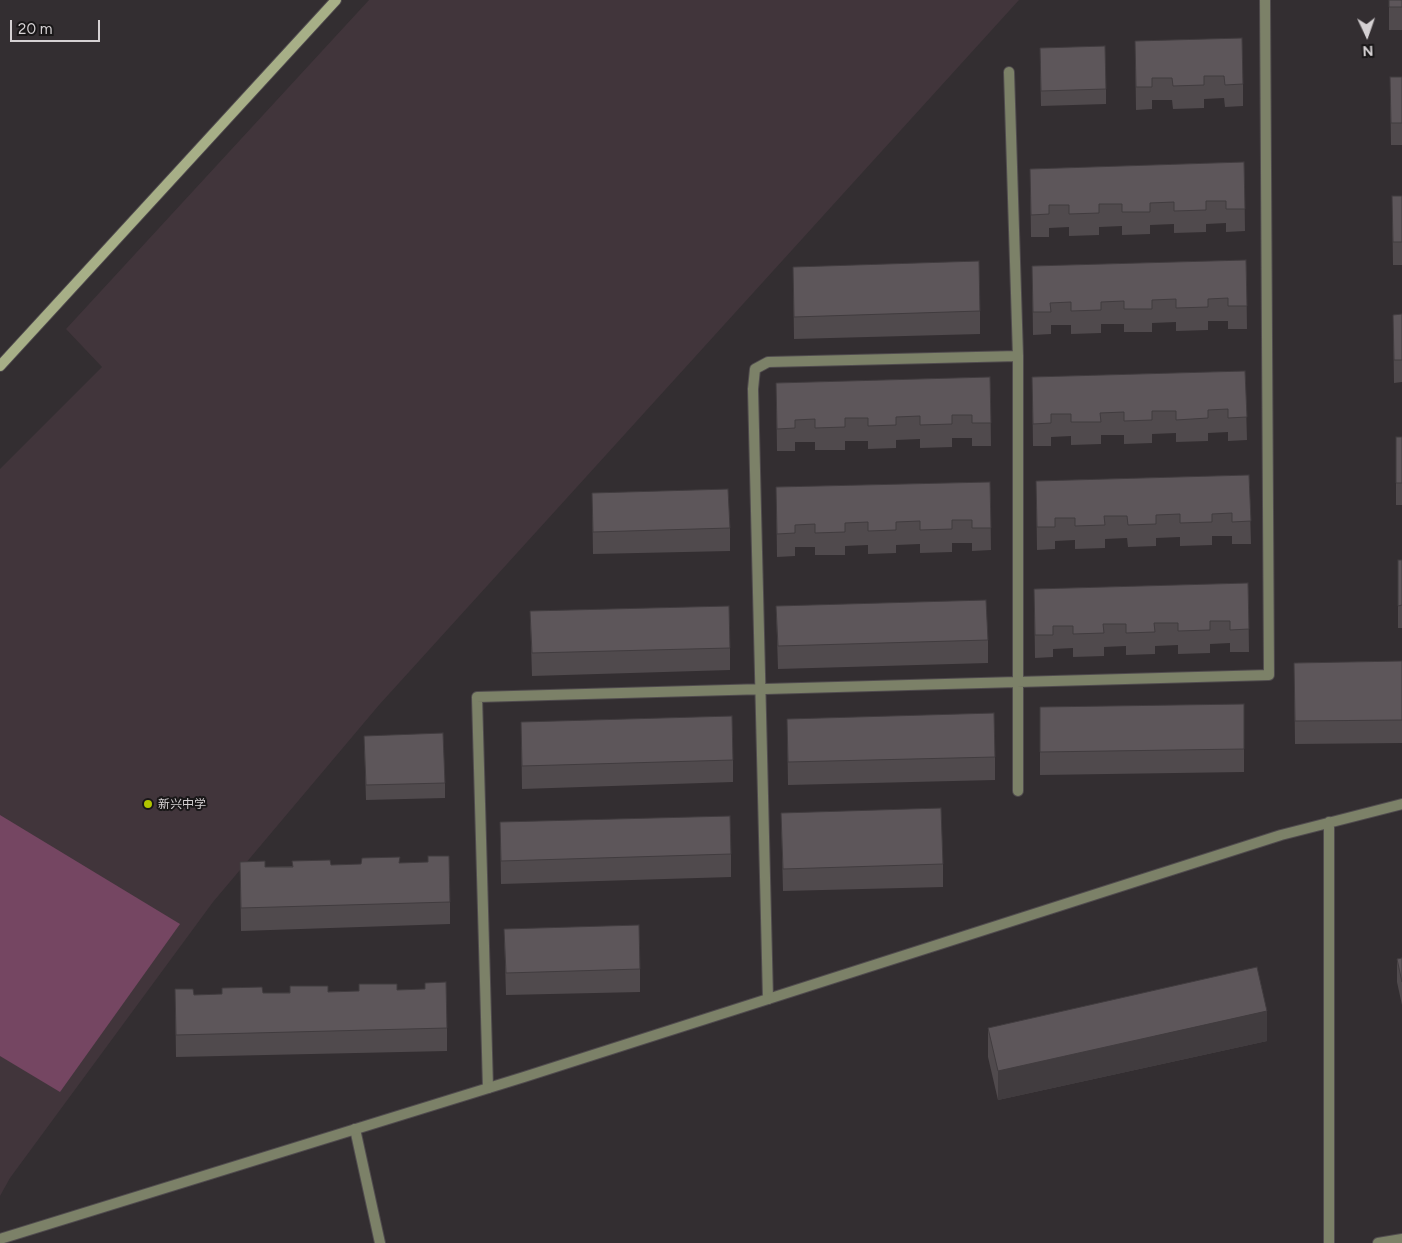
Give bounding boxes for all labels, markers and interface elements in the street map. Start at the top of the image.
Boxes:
scale bar [12,10,102,42]
north arrow [1342,10,1392,60]
text: 20 m [18,20,52,38]
text: N [1362,42,1374,59]
place label: 新兴中学 [158,797,206,811]
marker: 新兴中学 [142,798,154,810]

